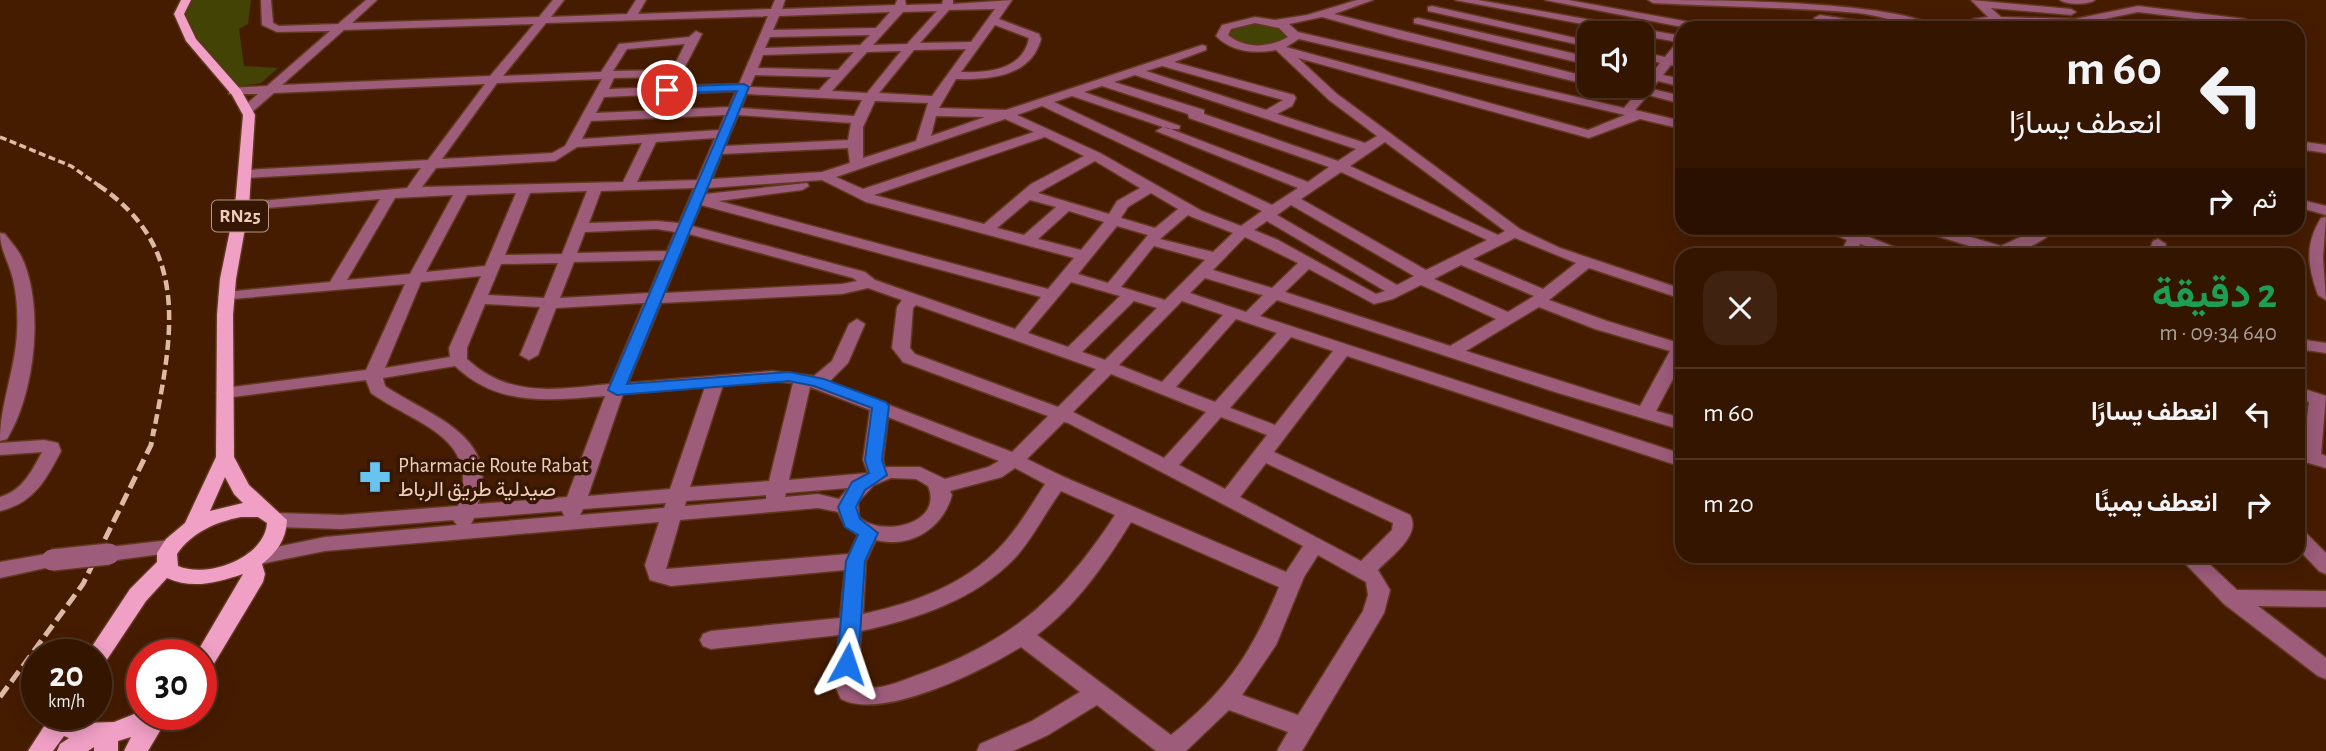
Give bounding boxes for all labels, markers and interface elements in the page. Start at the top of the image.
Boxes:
map controls [1577,21,1654,98]
button: sound [1577,21,1654,98]
text: 60 m [2066,45,2162,94]
icon: left [2186,49,2277,140]
pin [637,60,697,120]
icon: arrive [648,71,686,109]
text: انعطف يسارًا [2009,107,2162,139]
icon: right [2201,182,2239,220]
text: ثم [2253,187,2277,213]
road number: RN25 [212,200,268,232]
button: close [1703,271,1777,345]
text: 2 دقيقة [2152,273,2277,315]
text: 640 m · 09:34 [2159,322,2277,345]
icon: left [2239,395,2277,433]
text: انعطف يسارًا [2091,399,2218,425]
text: 60 m [1703,400,1754,426]
place label: Pharmacie Route Rabat صيدلية طريق الرباط [398,455,589,502]
pharmacy icon: Pharmacie Route Rabat صيدلية طريق الرباط [358,460,392,494]
icon: right [2239,486,2277,524]
text: انعطف يمينًا [2094,490,2218,516]
text: 20 m [1703,491,1754,517]
position arrow [810,627,884,701]
speed limit sign: 30 [126,639,217,730]
text: 20 [49,658,84,693]
text: km/h [48,693,85,711]

